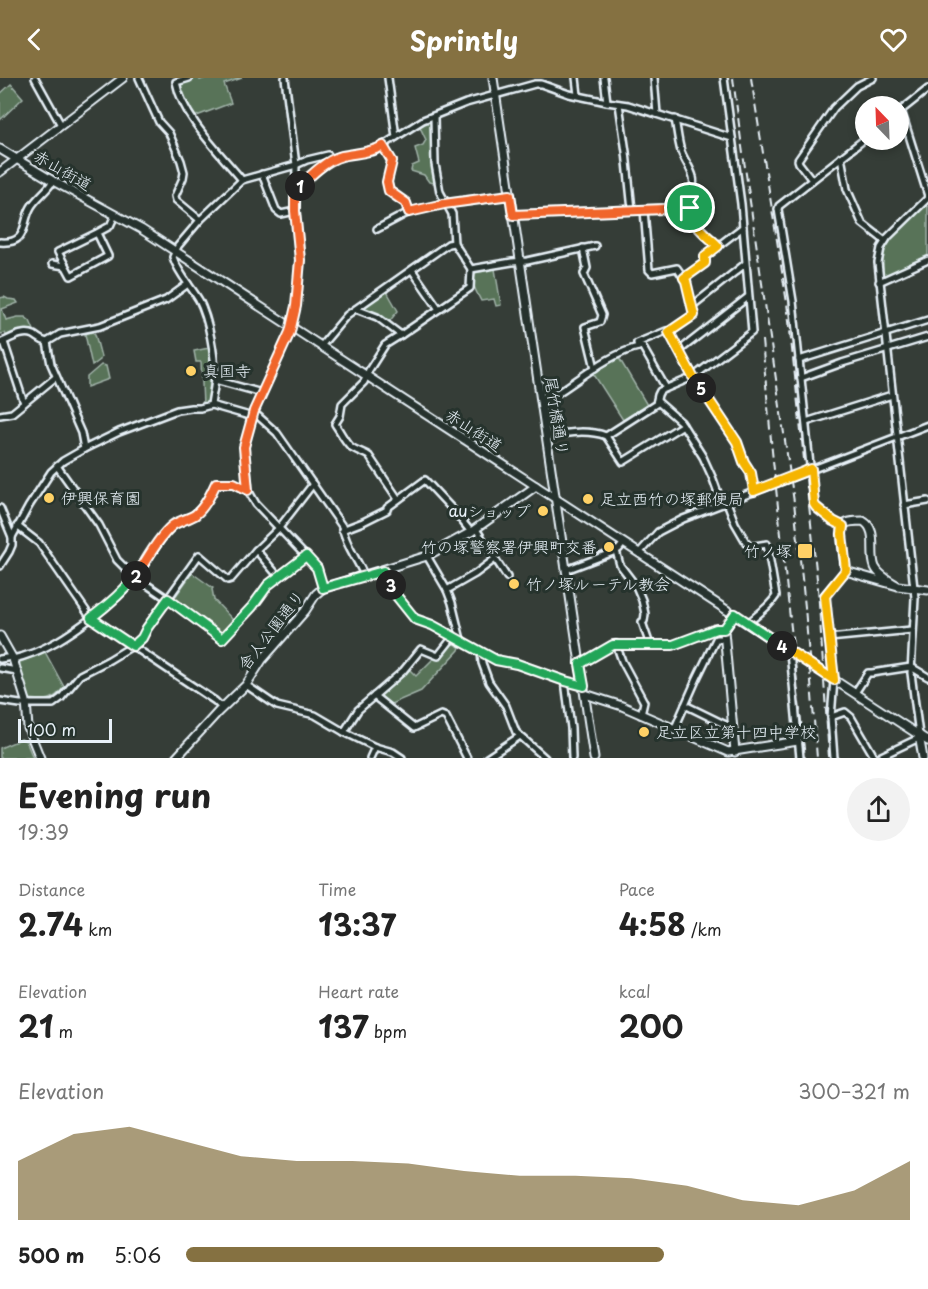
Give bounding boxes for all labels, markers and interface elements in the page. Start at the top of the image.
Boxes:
text: Sprintly [410,19,518,60]
icon: back [18,23,51,56]
icon: heart [877,23,910,56]
north arrow [855,96,909,150]
map controls [855,96,909,150]
street label: 赤山街道 [30,143,97,196]
pin: 1 [285,171,315,201]
text: 1 [296,174,304,198]
pin [664,182,715,233]
icon: arrive [673,191,706,224]
place label: 真国寺 [203,358,251,382]
marker: 真国寺 [184,364,198,378]
pin: 5 [686,373,716,403]
street label: 尾竹橋通り [540,374,576,457]
text: 5 [696,376,706,400]
street label: 赤山街道 [441,402,508,457]
place label: 伊興保育園 [61,485,141,509]
place label: 足立西竹の塚郵便局 [600,486,744,510]
marker: 伊興保育園 [42,491,56,505]
marker: 足立西竹の塚郵便局 [581,492,595,506]
place label: auショップ [448,498,531,522]
marker: auショップ [536,504,550,518]
place label: 竹の塚警察署伊興町交番 [421,534,597,558]
place label: 竹ノ塚 [744,538,792,562]
marker: 竹の塚警察署伊興町交番 [602,540,616,554]
marker: 竹ノ塚 [796,542,814,560]
pin: 2 [121,561,151,591]
text: 2 [130,564,142,588]
pin: 3 [376,570,406,600]
place label: 竹ノ塚ルーテル教会 [526,571,670,595]
text: 3 [386,573,396,597]
marker: 竹ノ塚ルーテル教会 [507,577,521,591]
street label: 舎人公園通り [231,584,309,675]
pin: 4 [767,631,797,661]
text: 4 [777,634,787,658]
scale bar [18,716,112,744]
text: 100 m [27,717,76,741]
place label: 足立区立第十四中学校 [656,719,816,743]
marker: 足立区立第十四中学校 [637,725,651,739]
text: Evening run [18,769,211,819]
button: share [847,778,910,841]
text: 19:39 [18,817,69,847]
text: Distance [18,877,85,901]
text: Time [318,877,356,901]
text: Pace [619,877,655,901]
text: 2.74 [18,901,83,946]
text: 13:37 [318,901,396,946]
text: 4:58 [619,901,686,946]
text: km [83,917,112,941]
text: /km [686,917,722,941]
text: Elevation [18,979,87,1003]
text: Heart rate [318,979,399,1003]
text: kcal [619,979,651,1003]
text: 21 [18,1003,53,1048]
text: 137 [318,1003,369,1048]
text: 200 [619,1003,684,1048]
text: m [53,1019,73,1043]
text: bpm [369,1019,407,1043]
text: Elevation [18,1076,104,1106]
text: 300–321 m [798,1076,910,1106]
text: 500 m [18,1240,85,1270]
text: 5:06 [114,1240,161,1270]

